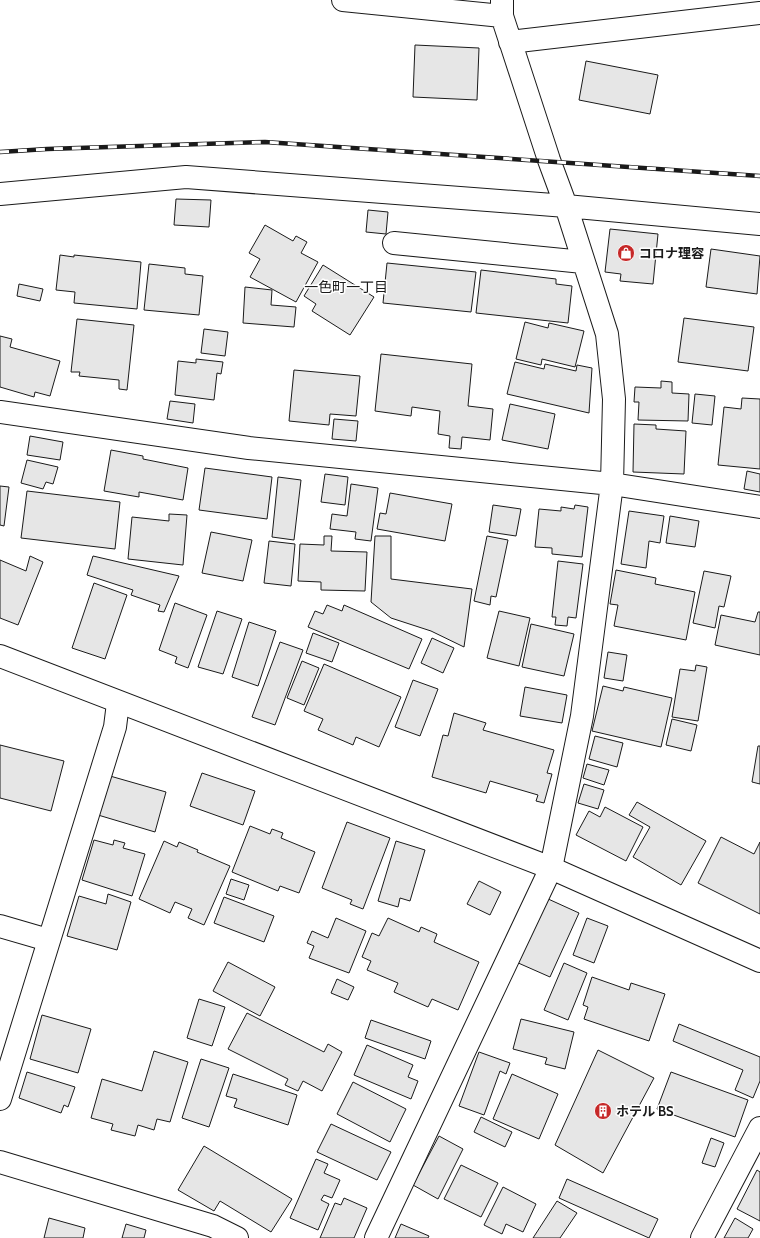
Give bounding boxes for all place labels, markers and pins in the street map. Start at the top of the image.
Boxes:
shop icon: コロナ理容 [616,243,636,263]
place label: コロナ理容 [639,245,704,261]
building icon: ホテル BS [593,1101,613,1121]
place label: ホテル BS [616,1103,674,1119]

